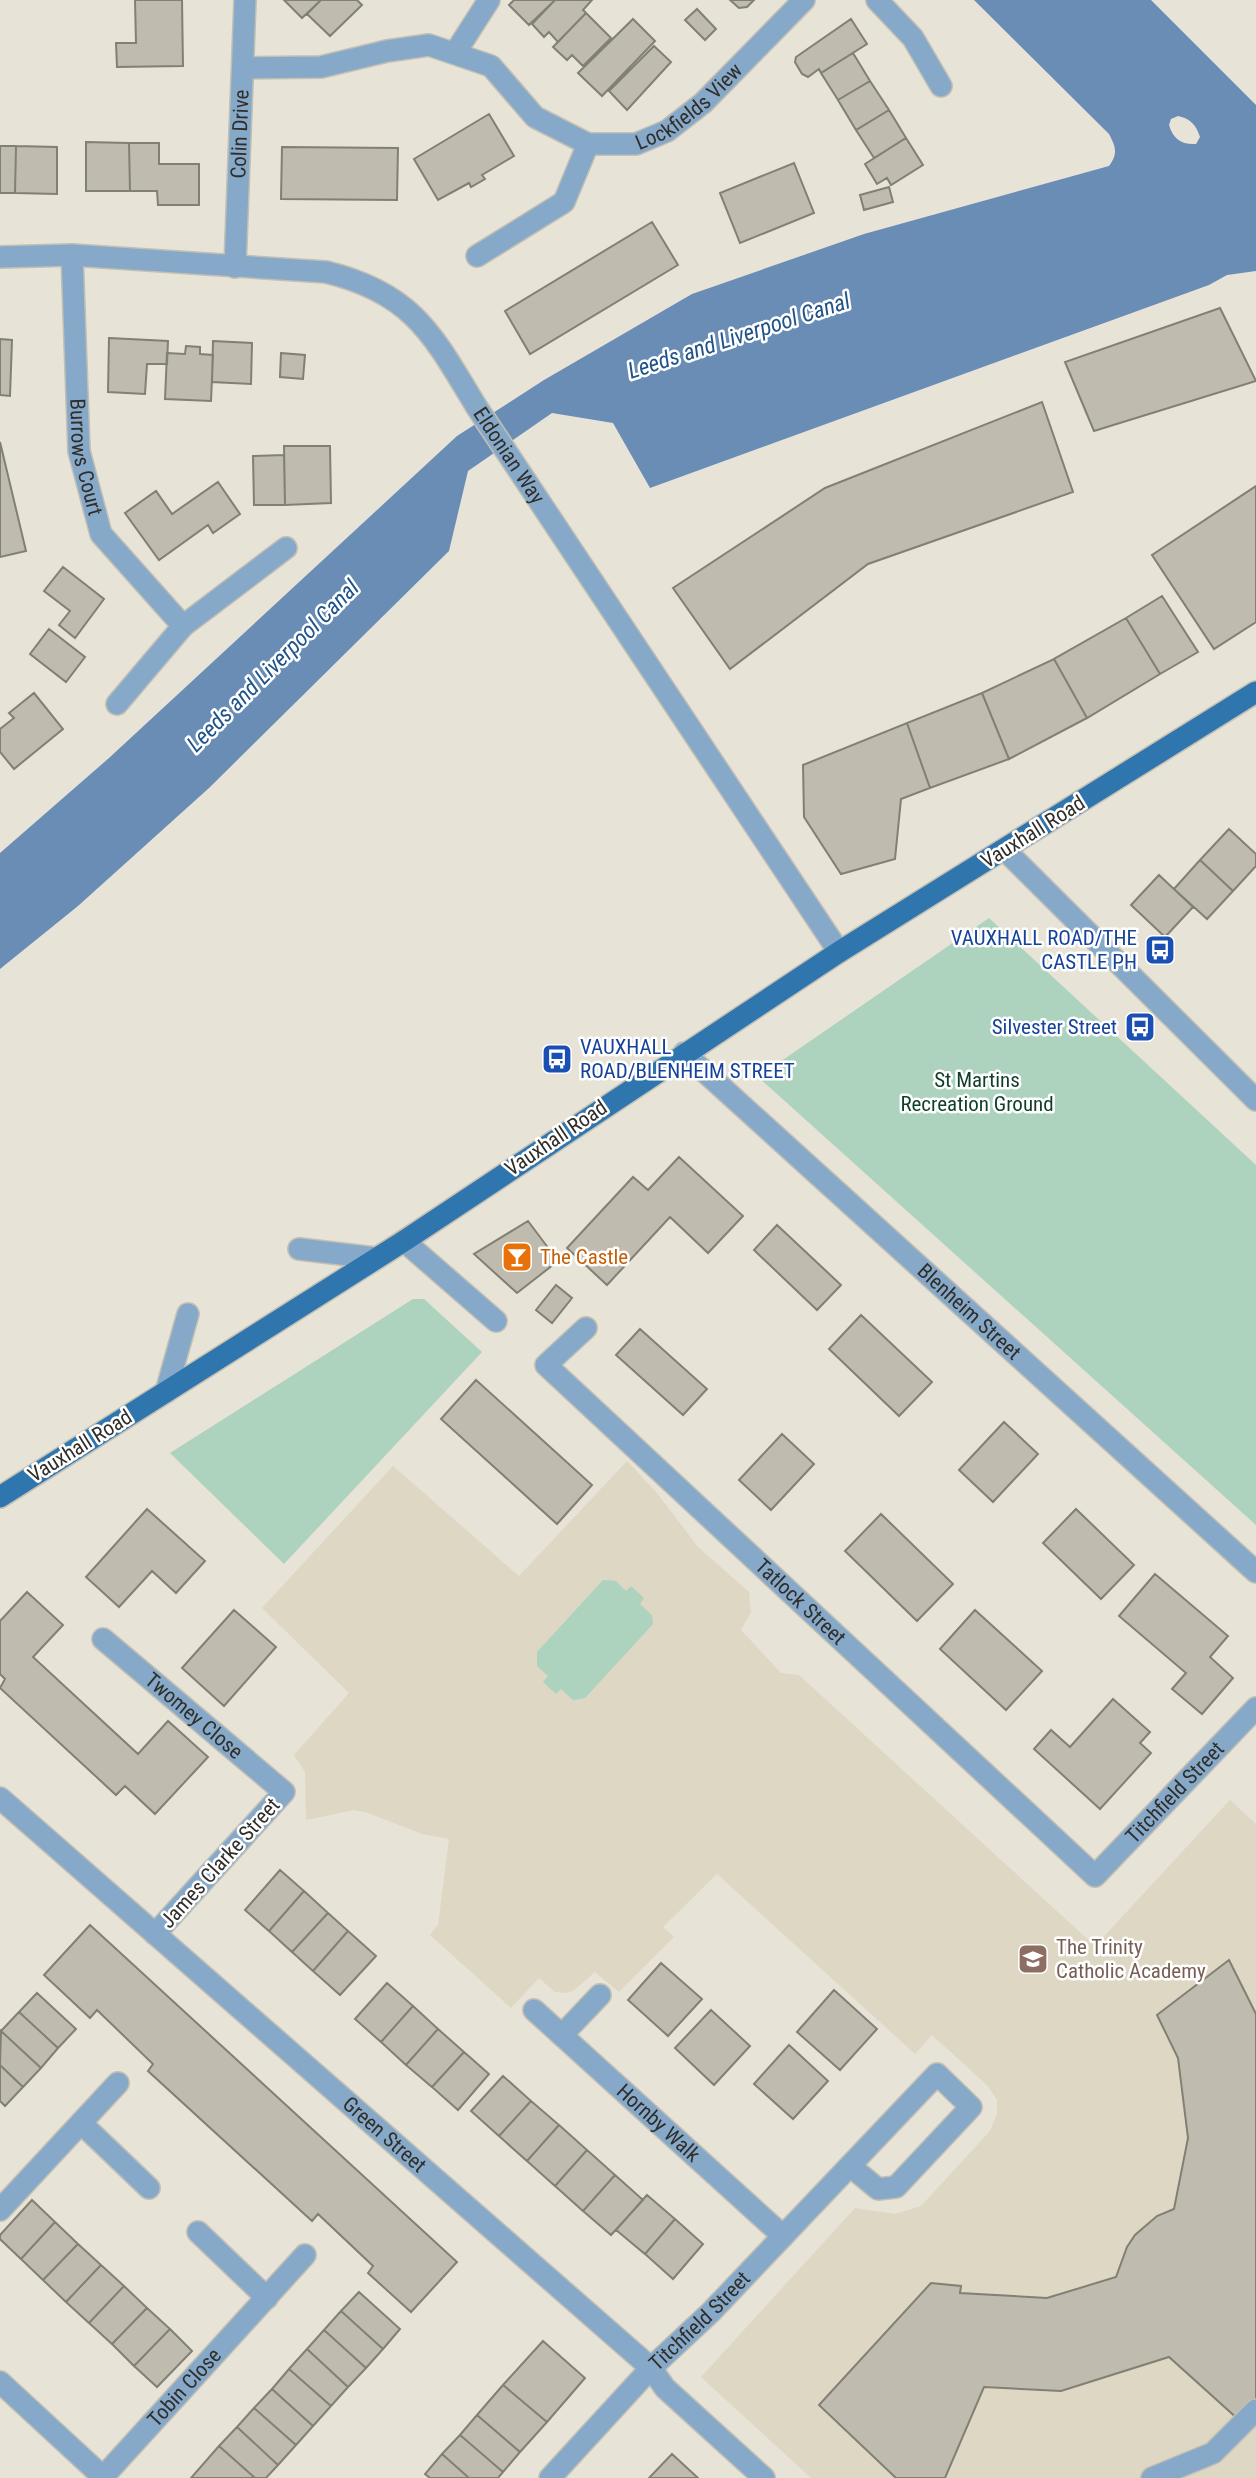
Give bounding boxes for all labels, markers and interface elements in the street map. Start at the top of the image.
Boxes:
street label: Lockfields View [632,58,747,155]
street label: Colin Drive [226,89,254,179]
water label: Leeds and Liverpool Canal [625,287,854,385]
street label: Burrows Court [65,398,108,518]
street label: Eldonian Way [468,403,550,508]
water label: Leeds and Liverpool Canal [181,574,365,758]
street label: Vauxhall Road [977,791,1089,873]
place label: VAUXHALL ROAD/THE CASTLE PH [951,926,1137,974]
bus stop icon: VAUXHALL ROAD/THE CASTLE PH [1143,933,1177,967]
bus stop icon: Silvester Street [1123,1010,1157,1044]
place label: Silvester Street [992,1015,1117,1039]
place label: VAUXHALL ROAD/BLENHEIM STREET [580,1035,795,1083]
bus stop icon: VAUXHALL ROAD/BLENHEIM STREET [540,1042,574,1076]
park label: St Martins Recreation Ground [900,1068,1054,1116]
street label: Vauxhall Road [501,1095,611,1181]
bar icon: The Castle [500,1240,534,1274]
place label: The Castle [540,1245,628,1269]
street label: Blenheim Street [913,1259,1026,1365]
street label: Vauxhall Road [24,1405,136,1487]
street label: Tatlock Street [750,1554,851,1650]
street label: Twomey Close [140,1668,248,1764]
street label: Titchfield Street [1121,1737,1229,1848]
street label: James Clarke Street [155,1793,285,1933]
place label: The Trinity Catholic Academy [1056,1935,1206,1983]
school or university icon: The Trinity Catholic Academy [1016,1942,1050,1976]
street label: Hornby Walk [612,2079,705,2167]
street label: Green Street [338,2092,431,2177]
street label: Titchfield Street [644,2267,755,2375]
street label: Tobin Close [143,2343,226,2432]

